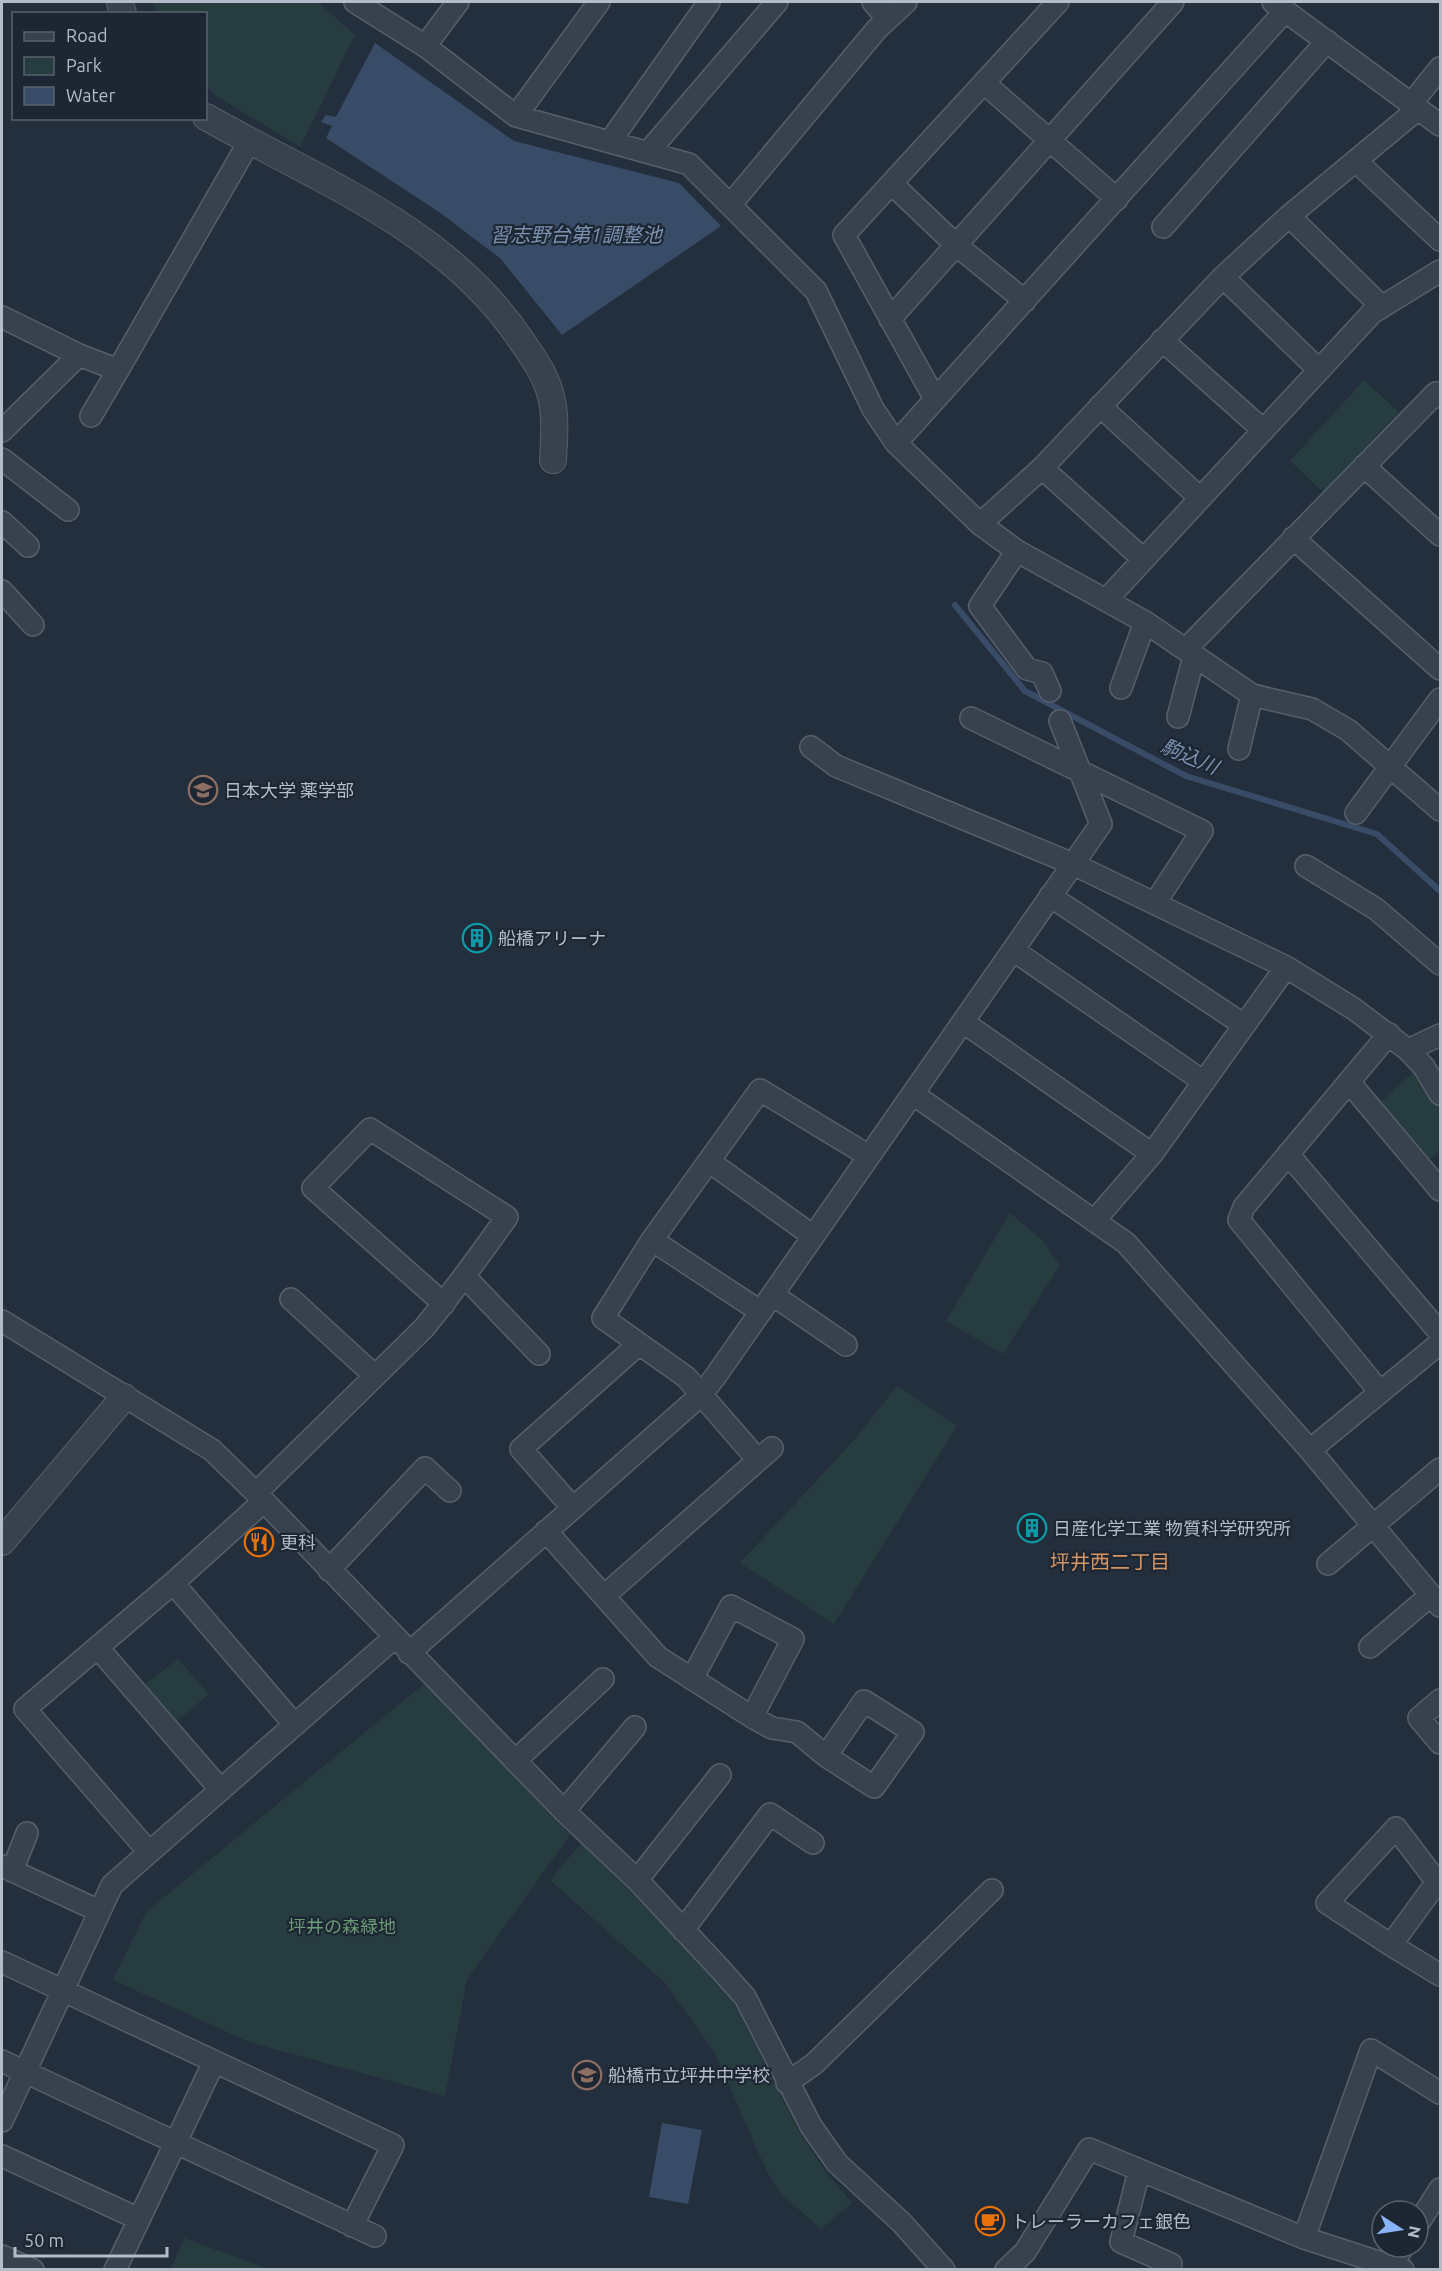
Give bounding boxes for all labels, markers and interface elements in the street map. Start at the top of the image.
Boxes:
legend [12,12,207,120]
text: Road [66,25,108,45]
text: Park [66,55,102,75]
text: Water [66,85,116,105]
water label: 習志野台第1調整池 [490,223,664,246]
water label: 駒込川 [1158,734,1224,779]
school or university icon: 日本大学 薬学部 [187,774,219,806]
place label: 日本大学 薬学部 [224,780,354,800]
building icon: 船橋アリーナ [461,922,493,954]
place label: 船橋アリーナ [498,928,606,948]
building icon: 日産化学工業 物質科学研究所 [1016,1512,1048,1544]
place label: 日産化学工業 物質科学研究所 [1053,1518,1291,1538]
restaurant icon: 更科 [243,1526,275,1558]
place label: 更科 [280,1532,316,1552]
district label: 坪井西二丁目 [1050,1550,1170,1573]
park label: 坪井の森緑地 [288,1916,396,1936]
school or university icon: 船橋市立坪井中学校 [571,2059,603,2091]
place label: 船橋市立坪井中学校 [608,2065,770,2085]
north arrow [1370,2199,1430,2259]
cafe icon: トレーラーカフェ銀色 [974,2205,1006,2237]
place label: トレーラーカフェ銀色 [1011,2211,1191,2231]
scale bar [15,2220,166,2258]
text: N [1405,2224,1425,2240]
text: 50 m [24,2230,64,2250]

